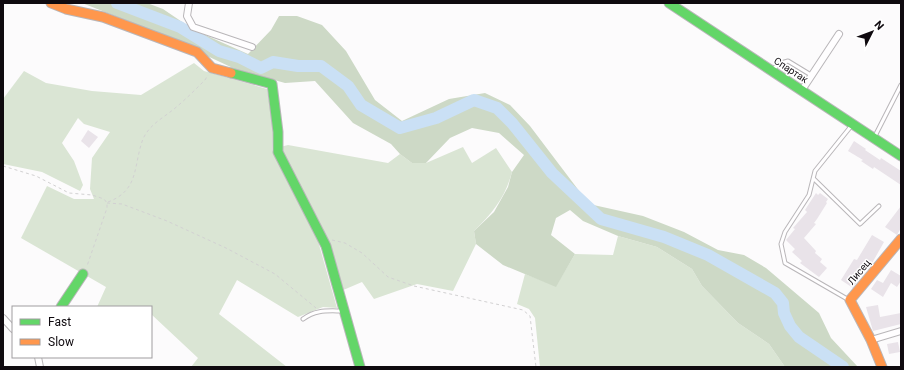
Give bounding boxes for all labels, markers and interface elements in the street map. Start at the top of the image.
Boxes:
north arrow [852,12,892,52]
text: N [872,18,887,33]
street label: Спартак [772,55,811,85]
street label: Лисец [845,257,873,287]
legend [12,306,152,358]
text: Fast [48,315,71,329]
text: Slow [48,335,74,349]

